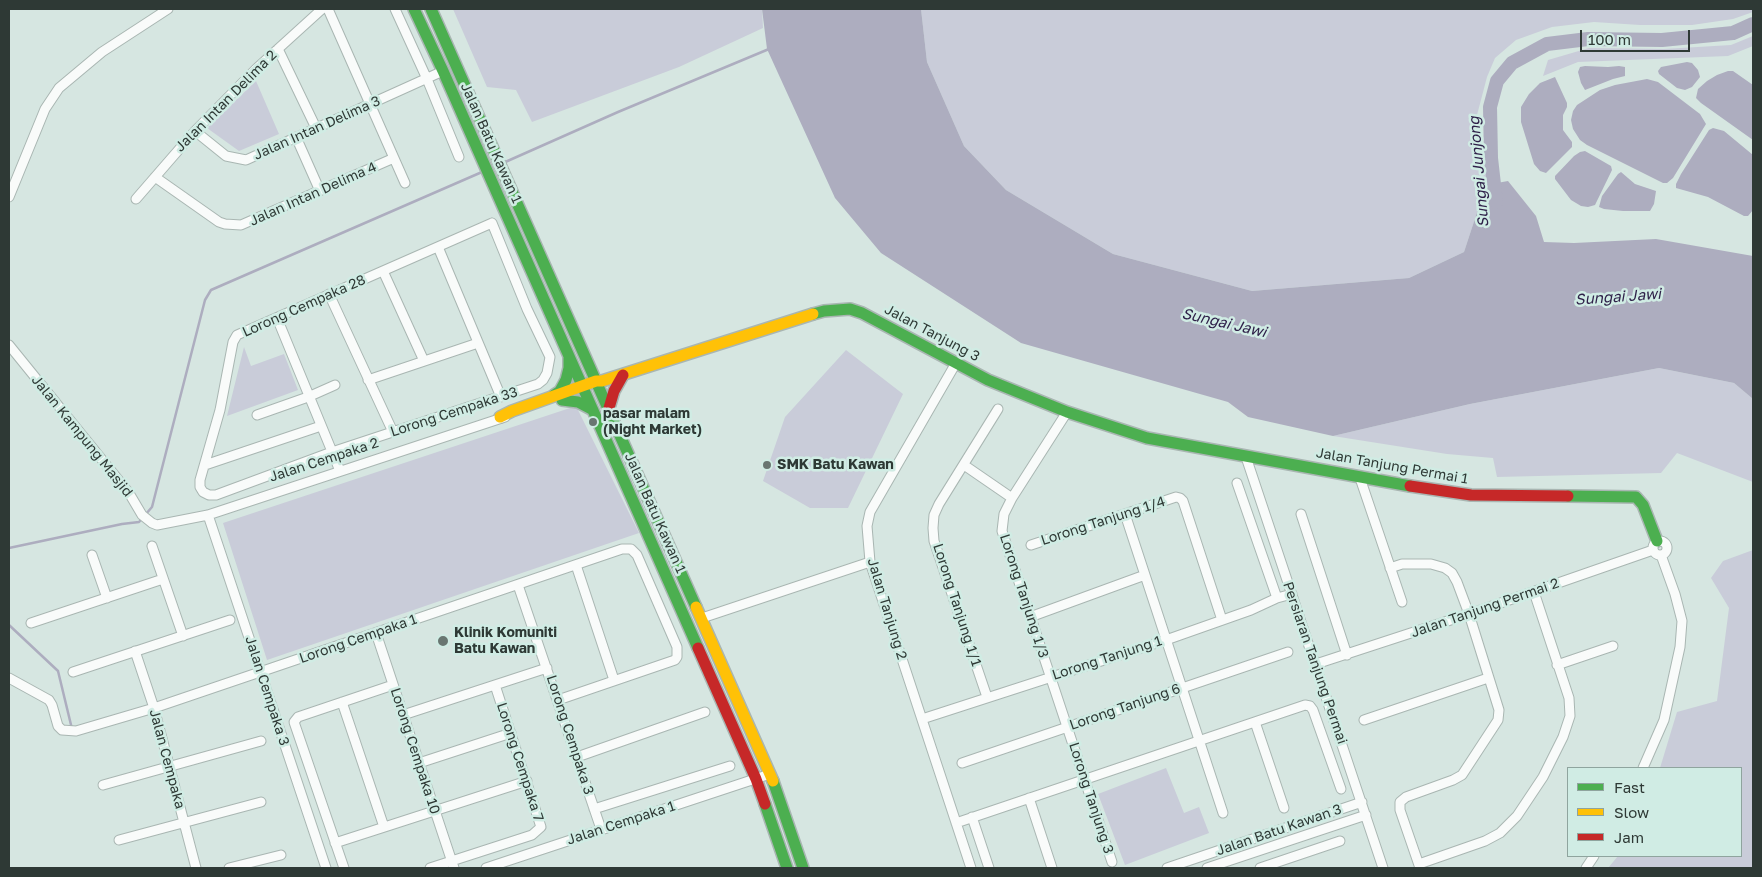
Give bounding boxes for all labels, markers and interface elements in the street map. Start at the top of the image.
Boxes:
scale bar [1582,20,1692,52]
text: 100 m [1588,30,1631,48]
street label: Jalan Intan Delima 2 [172,47,280,155]
street label: Jalan Batu Kawan 1 [457,80,525,206]
street label: Jalan Intan Delima 3 [251,93,383,163]
water label: Sungai Junjong [1465,116,1493,228]
street label: Jalan Intan Delima 4 [247,158,379,230]
street label: Lorong Cempaka 28 [240,271,368,341]
water label: Sungai Jawi [1574,285,1662,309]
street label: Jalan Tanjung 3 [882,301,982,365]
water label: Sungai Jawi [1180,305,1268,341]
street label: Jalan Kampung Masjid [28,372,136,500]
street label: Lorong Cempaka 33 [388,383,520,441]
place label: pasar malam (Night Market) [603,406,702,438]
marker: pasar malam (Night Market) [587,416,599,428]
street label: Jalan Cempaka 2 [267,434,381,486]
street label: Jalan Tanjung Permai 1 [1315,444,1469,488]
street label: Jalan Batu Kawan 1 [621,450,689,576]
place label: SMK Batu Kawan [777,457,894,473]
marker: SMK Batu Kawan [761,459,773,471]
street label: Lorong Tanjung 1/4 [1039,493,1167,549]
street label: Lorong Tanjung 1/3 [996,532,1052,660]
street label: Lorong Tanjung 1/1 [929,542,985,668]
street label: Jalan Tanjung 2 [864,556,910,662]
street label: Jalan Tanjung Permai 2 [1409,575,1561,641]
street label: Persiaran Tanjung Permai [1279,580,1351,746]
street label: Lorong Cempaka 1 [297,611,419,667]
place label: Klinik Komuniti Batu Kawan [454,625,557,658]
street label: Lorong Tanjung 1 [1050,632,1164,684]
street label: Jalan Cempaka 3 [241,634,293,748]
marker: Klinik Komuniti Batu Kawan [436,634,450,648]
street label: Lorong Cempaka 3 [543,673,597,797]
street label: Lorong Tanjung 6 [1067,680,1183,734]
street label: Lorong Cempaka 10 [387,686,443,816]
street label: Lorong Cempaka 7 [493,701,547,823]
street label: Jalan Cempaka [146,707,188,811]
street label: Lorong Tanjung 3 [1065,740,1117,856]
legend [1567,767,1742,857]
text: Fast [1614,778,1645,796]
street label: Jalan Cempaka 1 [565,798,677,848]
street label: Jalan Batu Kawan 3 [1214,801,1344,859]
text: Slow [1614,803,1649,821]
text: Jam [1614,828,1644,846]

